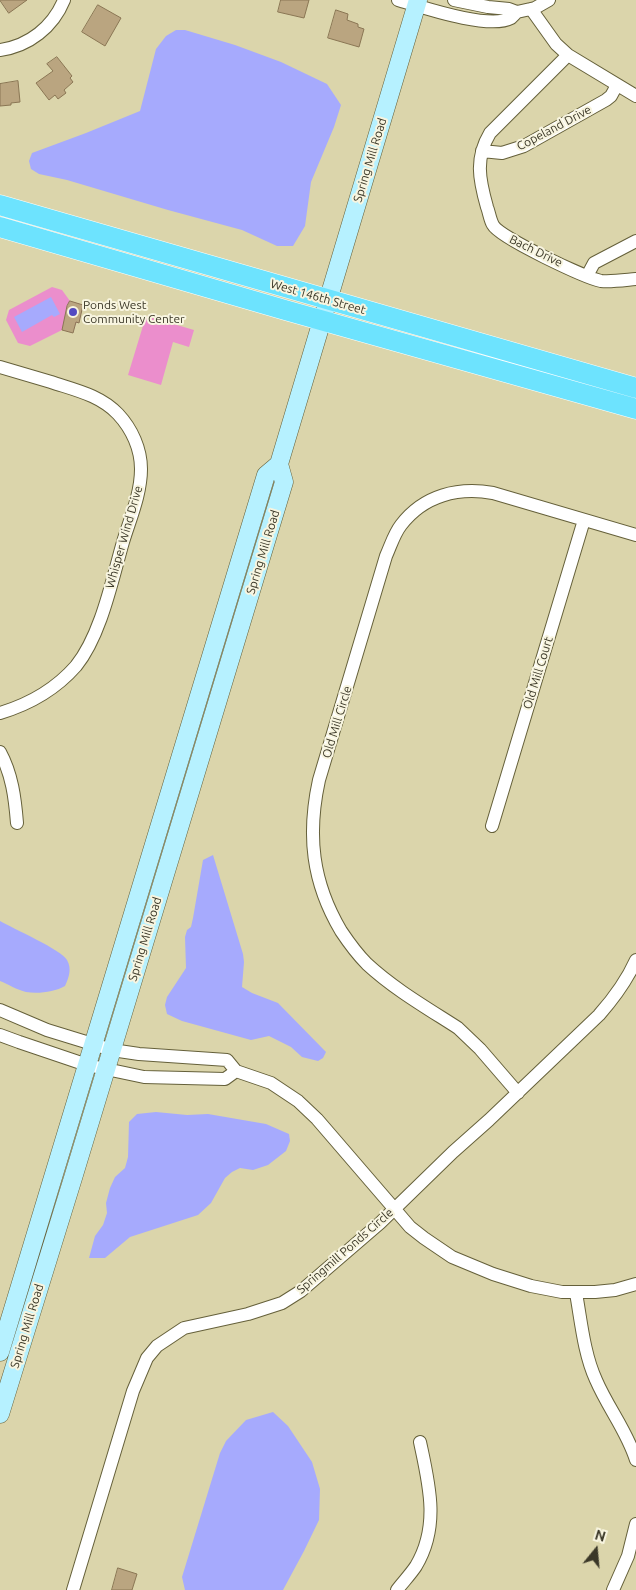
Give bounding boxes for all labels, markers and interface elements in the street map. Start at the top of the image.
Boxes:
street label: Copeland Drive [514,102,594,154]
street label: Spring Mill Road [350,116,390,204]
street label: Bach Drive [507,232,565,270]
street label: West 146th Street [269,277,367,317]
place label: Ponds West Community Center [83,298,185,326]
marker: Ponds West Community Center [67,306,79,318]
street label: Whisper Wind Drive [102,484,146,590]
street label: Spring Mill Road [243,508,283,596]
street label: Old Mill Court [520,635,556,711]
street label: Old Mill Circle [319,684,355,760]
street label: Spring Mill Road [125,895,165,983]
street label: Springmill Ponds Circle [294,1205,396,1297]
street label: Spring Mill Road [7,1282,47,1370]
north arrow [571,1525,621,1575]
text: N [593,1526,608,1545]

